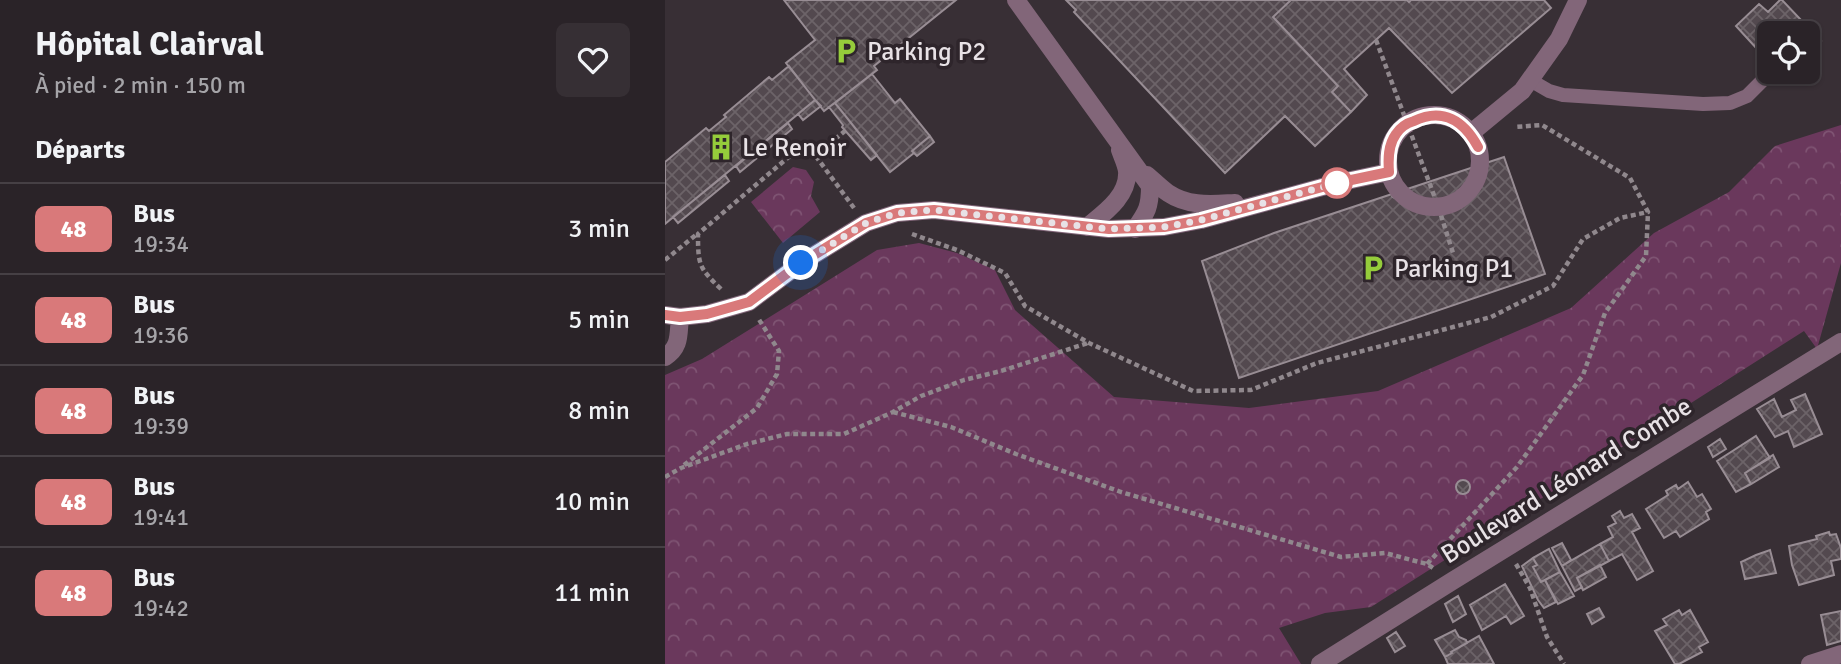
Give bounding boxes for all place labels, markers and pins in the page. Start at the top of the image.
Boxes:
parking icon: Parking P2 [831,36,861,66]
place label: Parking P2 [867,36,986,68]
building icon: Le Renoir [706,132,736,162]
place label: Le Renoir [742,132,847,164]
unlabelled marker [1322,168,1352,198]
parking icon: Parking P1 [1358,253,1388,283]
place label: Parking P1 [1394,253,1513,285]

